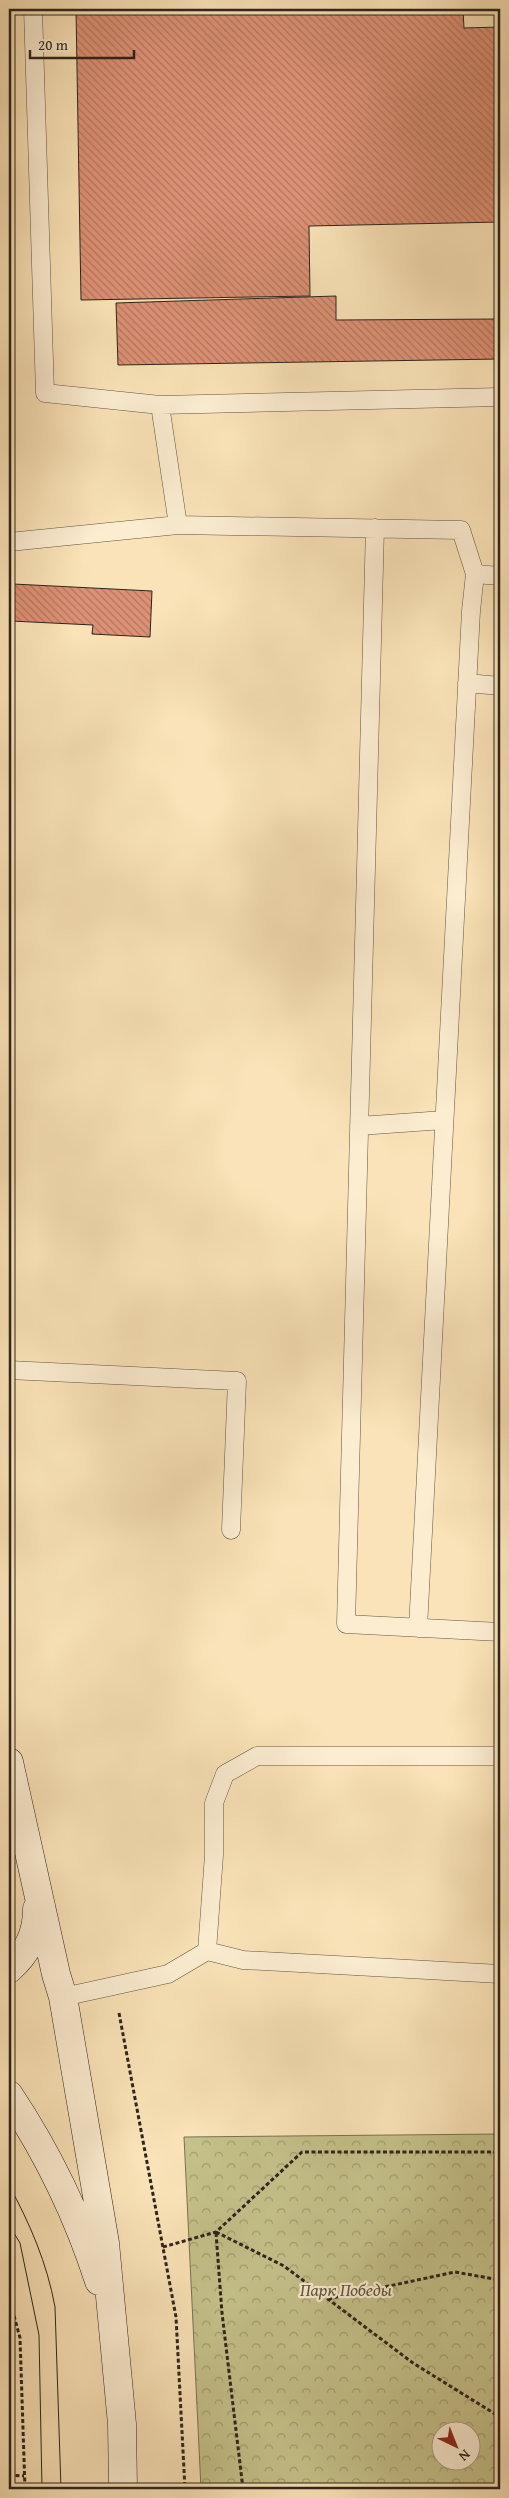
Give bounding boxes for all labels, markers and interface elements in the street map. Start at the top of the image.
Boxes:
scale bar [30,28,134,60]
text: 20 m [38,34,69,55]
park label: Парк Победы [300,2276,392,2303]
north arrow [432,2420,482,2470]
text: N [454,2445,475,2466]

